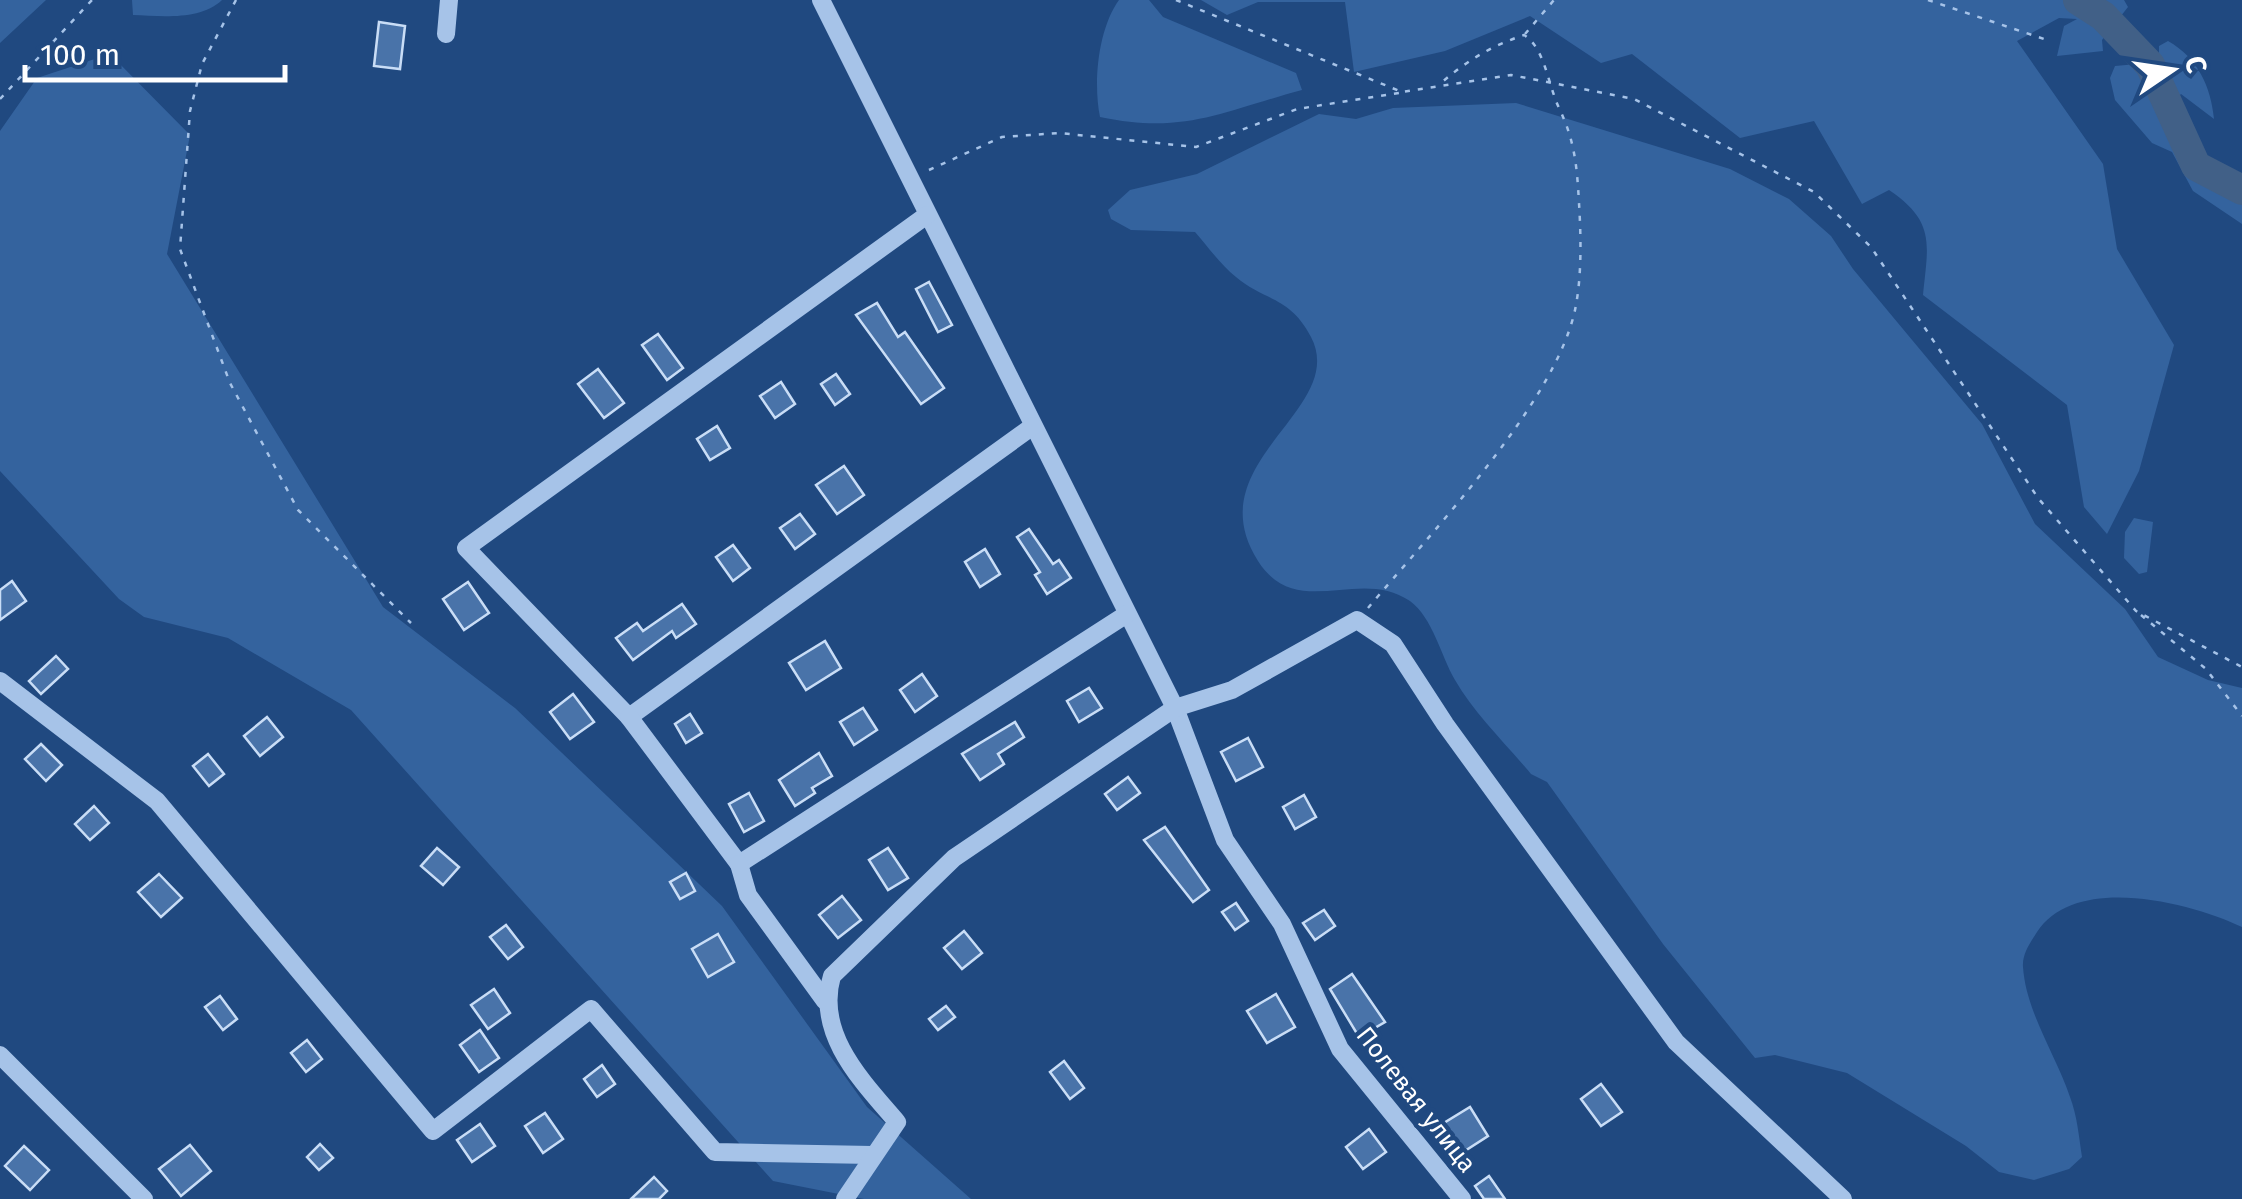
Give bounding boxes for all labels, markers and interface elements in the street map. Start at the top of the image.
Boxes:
scale bar [25,20,285,82]
north arrow [2122,20,2222,120]
text: 100 m [40,37,120,73]
text: С [2178,53,2214,76]
street label: Полевая улица [1350,1021,1482,1179]

